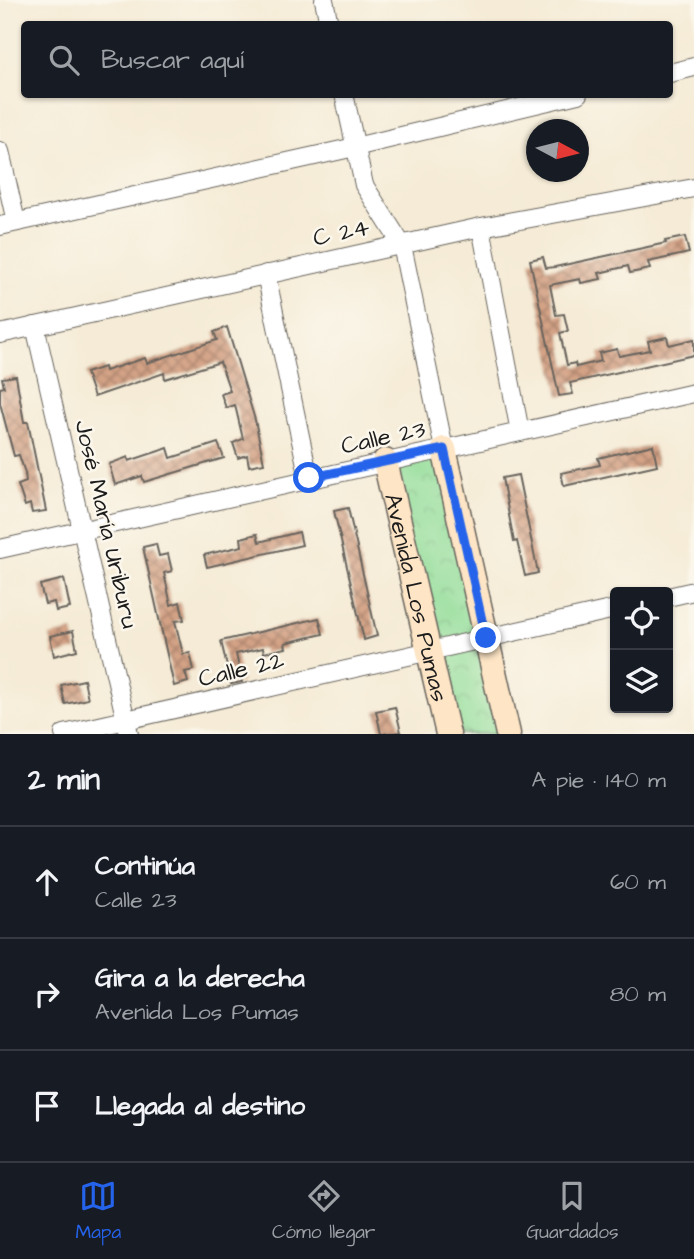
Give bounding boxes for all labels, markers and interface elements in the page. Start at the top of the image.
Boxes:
search box [21,21,673,98]
icon: search [45,41,83,79]
text: Buscar aquí [101,42,244,78]
north arrow [526,119,589,182]
street label: C 24 [310,210,372,255]
street label: Calle 23 [338,412,428,463]
street label: José María Uriburu [65,417,147,632]
route start [293,462,324,493]
street label: Avenida Los Pumas [375,490,456,705]
map controls [610,587,673,713]
button: locate [610,587,673,650]
route end [470,622,501,653]
street label: Calle 22 [195,644,288,696]
button: layers [610,650,673,713]
text: 2 min [28,759,100,801]
text: A pie · 140 m [531,764,666,796]
text: Continúa [95,848,195,884]
icon: ahead [28,863,66,901]
text: 60 m [610,866,666,898]
text: Calle 23 [95,884,177,916]
text: Gira a la derecha [95,960,305,996]
icon: right [28,975,66,1013]
text: 80 m [609,978,666,1010]
text: Avenida Los Pumas [95,996,299,1028]
icon: arrive [28,1087,66,1125]
text: Llegada al destino [95,1088,305,1124]
tab: Mapa [75,1177,121,1246]
tab: Cómo llegar [272,1177,375,1246]
tab: Guardados [526,1177,619,1246]

